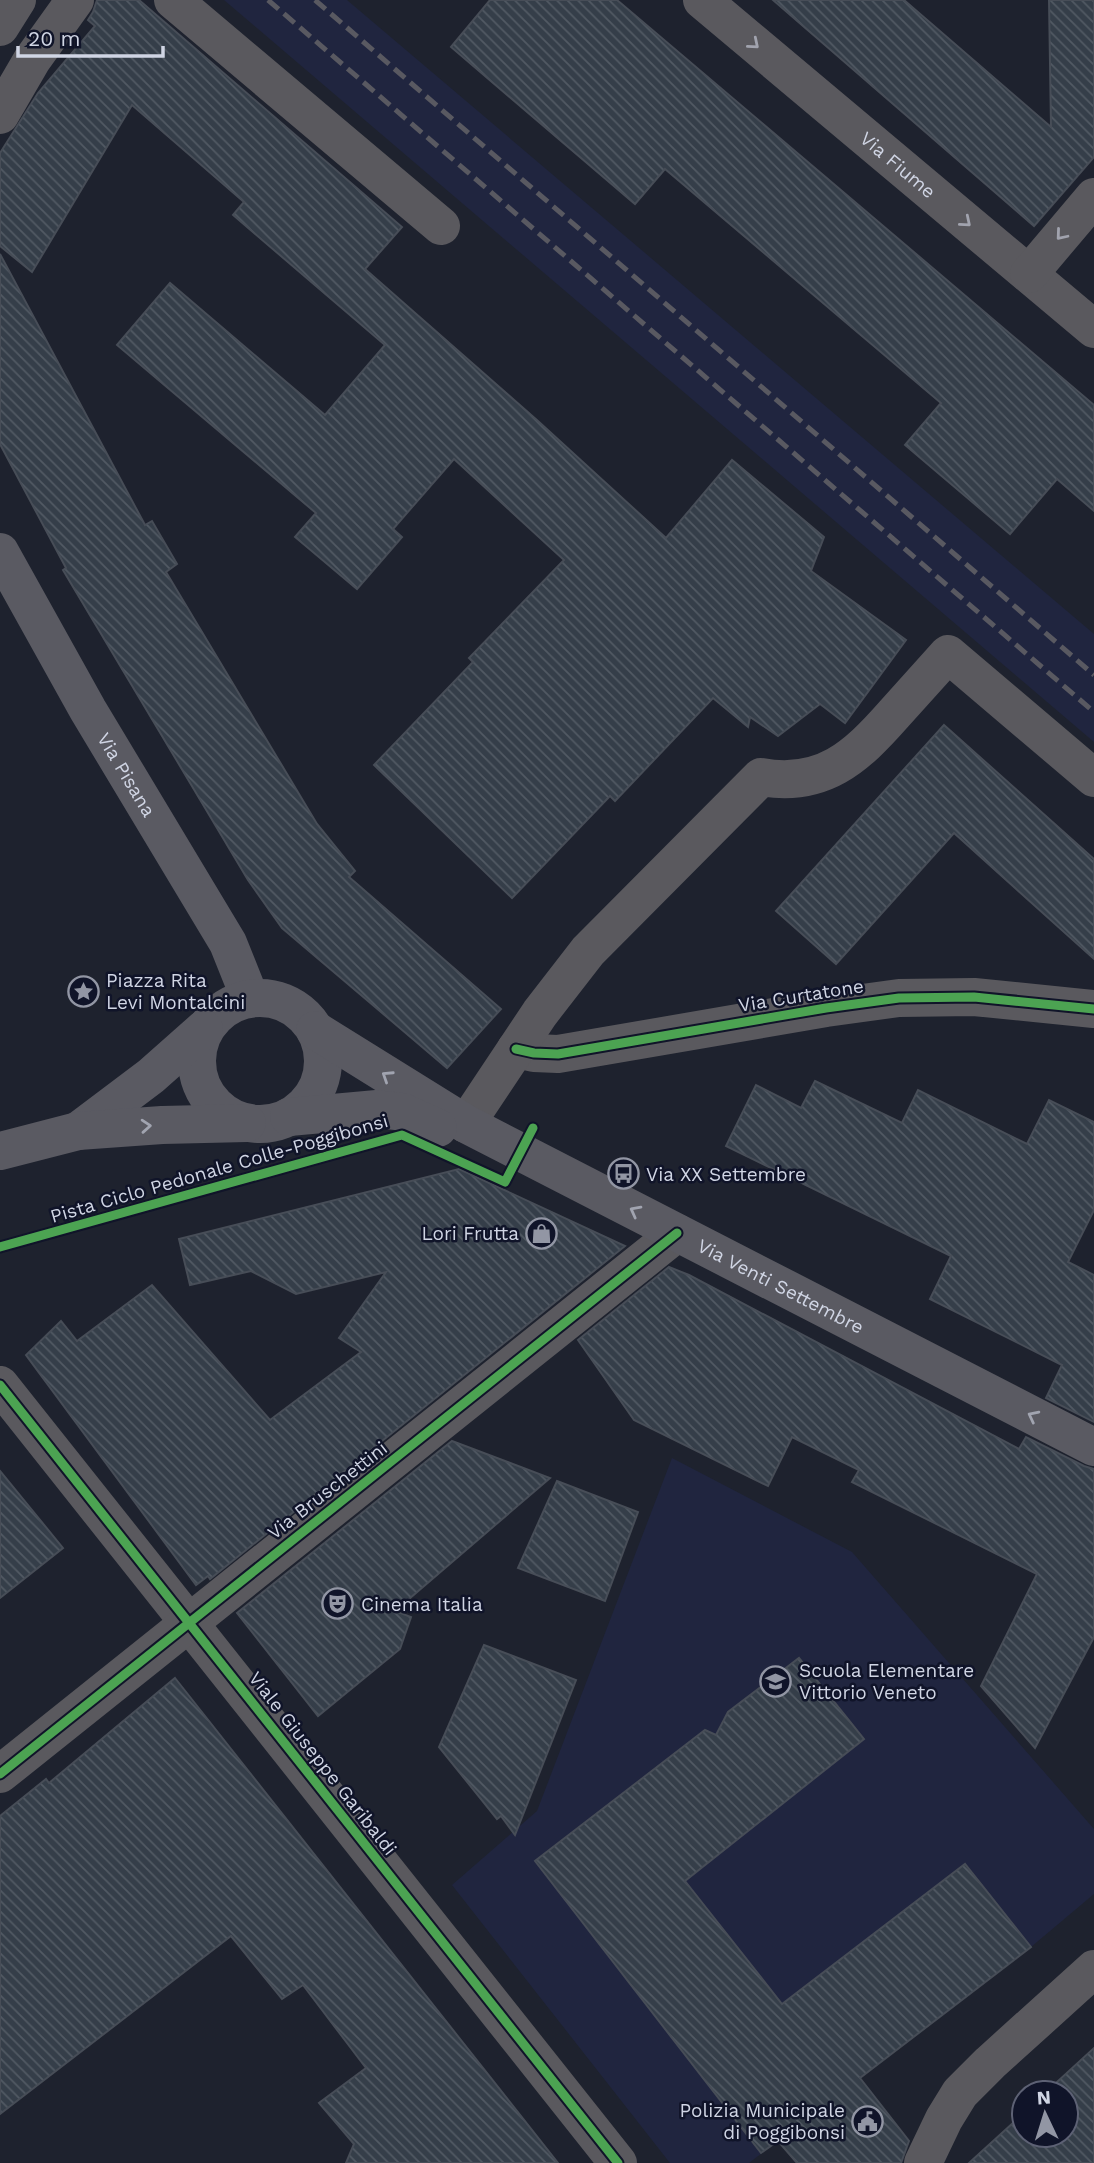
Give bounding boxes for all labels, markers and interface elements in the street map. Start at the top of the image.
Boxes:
scale bar [18,14,163,58]
text: 20 m [28,26,80,51]
one-way arrow [746,36,759,48]
street label: Via Fiume [855,127,940,203]
one-way arrow [958,213,971,226]
one-way arrow [1057,227,1069,240]
street label: Via Pisana [92,728,160,821]
place label: Piazza Rita Levi Montalcini [106,969,245,1014]
place icon: Piazza Rita Levi Montalcini [66,974,100,1008]
street label: Via Curtatone [737,974,865,1017]
one-way arrow [382,1071,395,1084]
street label: Pista Ciclo Pedonale Colle-Poggibonsi [48,1109,391,1228]
one-way arrow [141,1119,152,1134]
bus stop icon: Via XX Settembre [606,1157,640,1191]
place label: Via XX Settembre [646,1163,806,1186]
one-way arrow [630,1206,642,1219]
shop icon: Lori Frutta [525,1216,559,1250]
place label: Lori Frutta [421,1222,519,1245]
street label: Via Venti Settembre [694,1234,868,1339]
one-way arrow [1028,1410,1040,1424]
street label: Via Bruschettini [263,1436,392,1544]
theatre icon: Cinema Italia [321,1587,355,1621]
place label: Cinema Italia [361,1593,483,1616]
place label: Scuola Elementare Vittorio Veneto [799,1659,974,1704]
school or university icon: Scuola Elementare Vittorio Veneto [759,1664,793,1698]
street label: Viale Giuseppe Garibaldi [244,1667,402,1860]
north arrow [1010,2079,1080,2149]
text: N [1036,2086,1052,2110]
place label: Polizia Municipale di Poggibonsi [680,2099,845,2144]
public building icon: Polizia Municipale di Poggibonsi [851,2104,885,2138]

